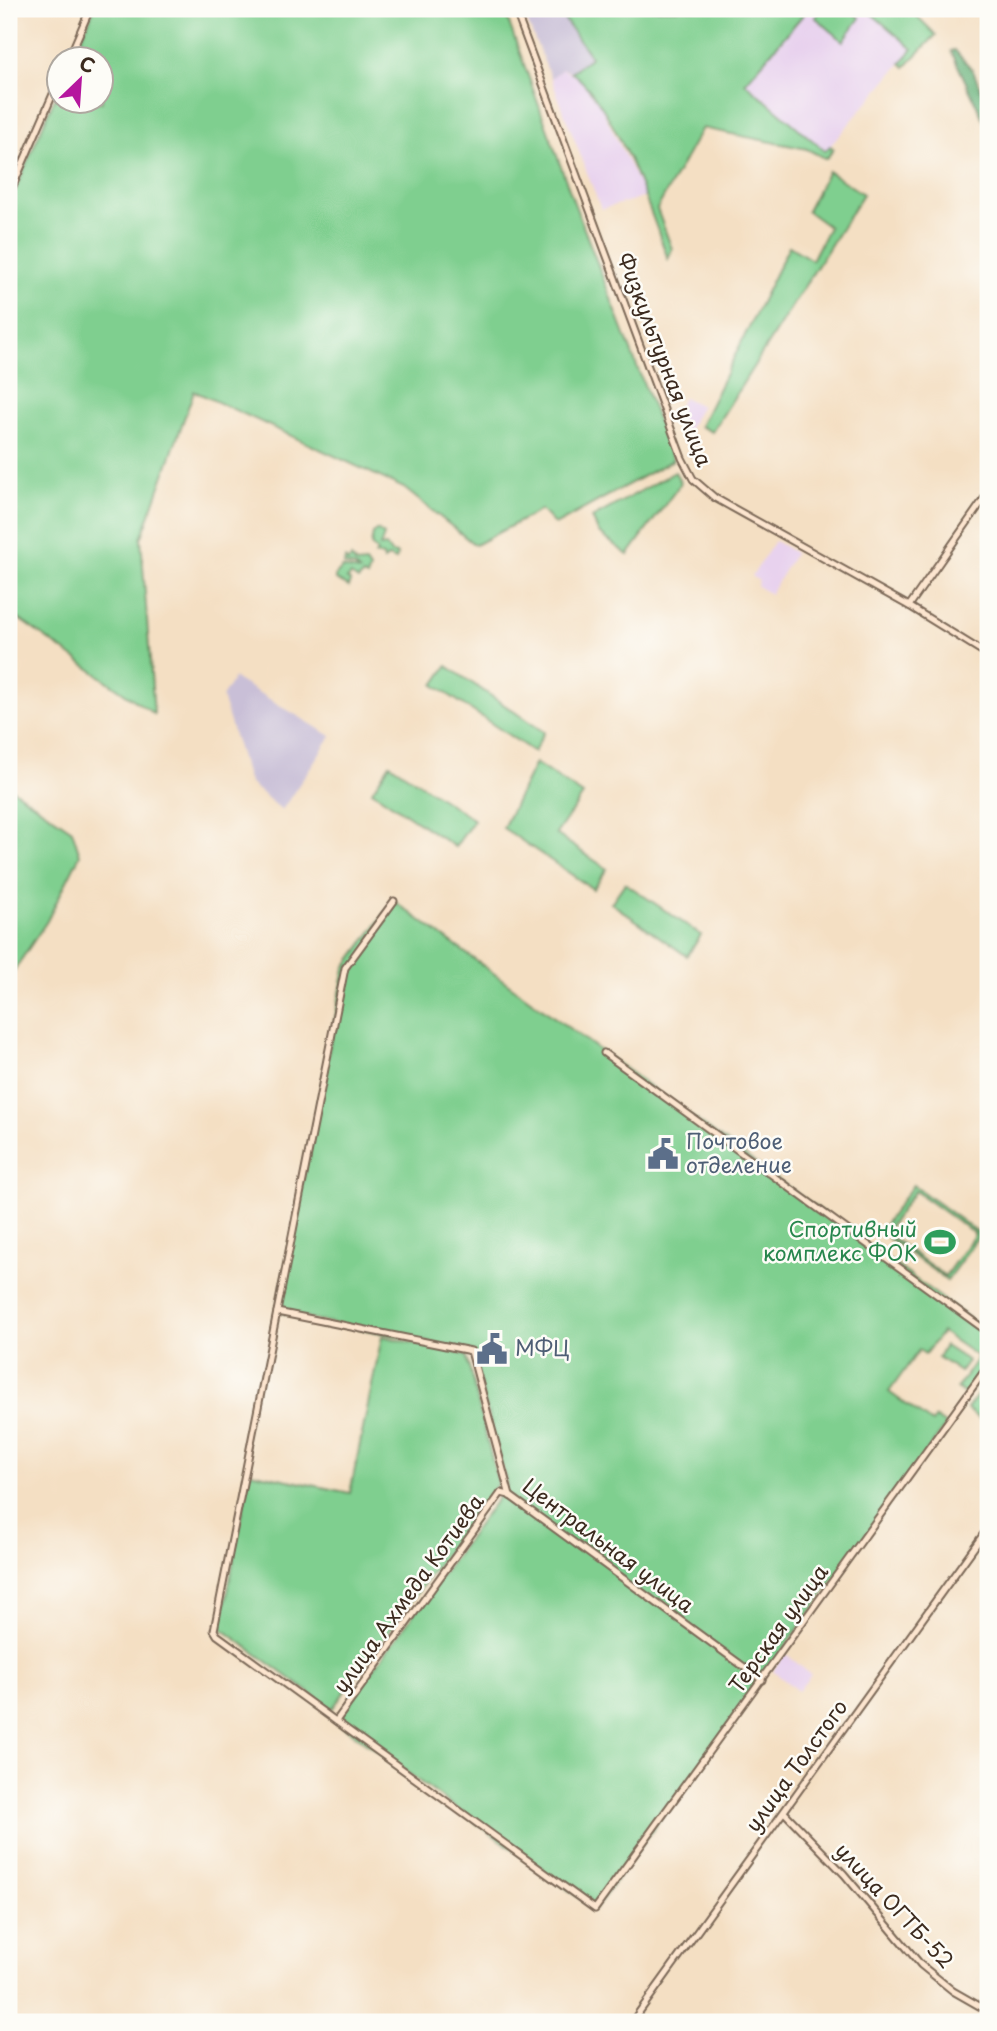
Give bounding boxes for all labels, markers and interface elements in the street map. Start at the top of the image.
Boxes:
north arrow [46,46,116,116]
text: С [75,48,100,79]
street label: Физкультурная улица [610,248,722,472]
place label: Почтовое отделение [686,1124,792,1180]
public building icon: Почтовое отделение [646,1137,680,1171]
place label: Спортивный комплекс ФОК [763,1212,917,1268]
sports icon: Спортивный комплекс ФОК [923,1225,957,1259]
place label: МФЦ [515,1331,570,1363]
public building icon: МФЦ [475,1332,509,1366]
street label: Центральная улица [517,1469,702,1620]
street label: улица Ахмеда Котиева [324,1487,491,1699]
street label: Терская улица [720,1556,836,1699]
street label: улица Толстого [736,1692,855,1838]
street label: улица ОГТБ-52 [829,1835,962,1975]

